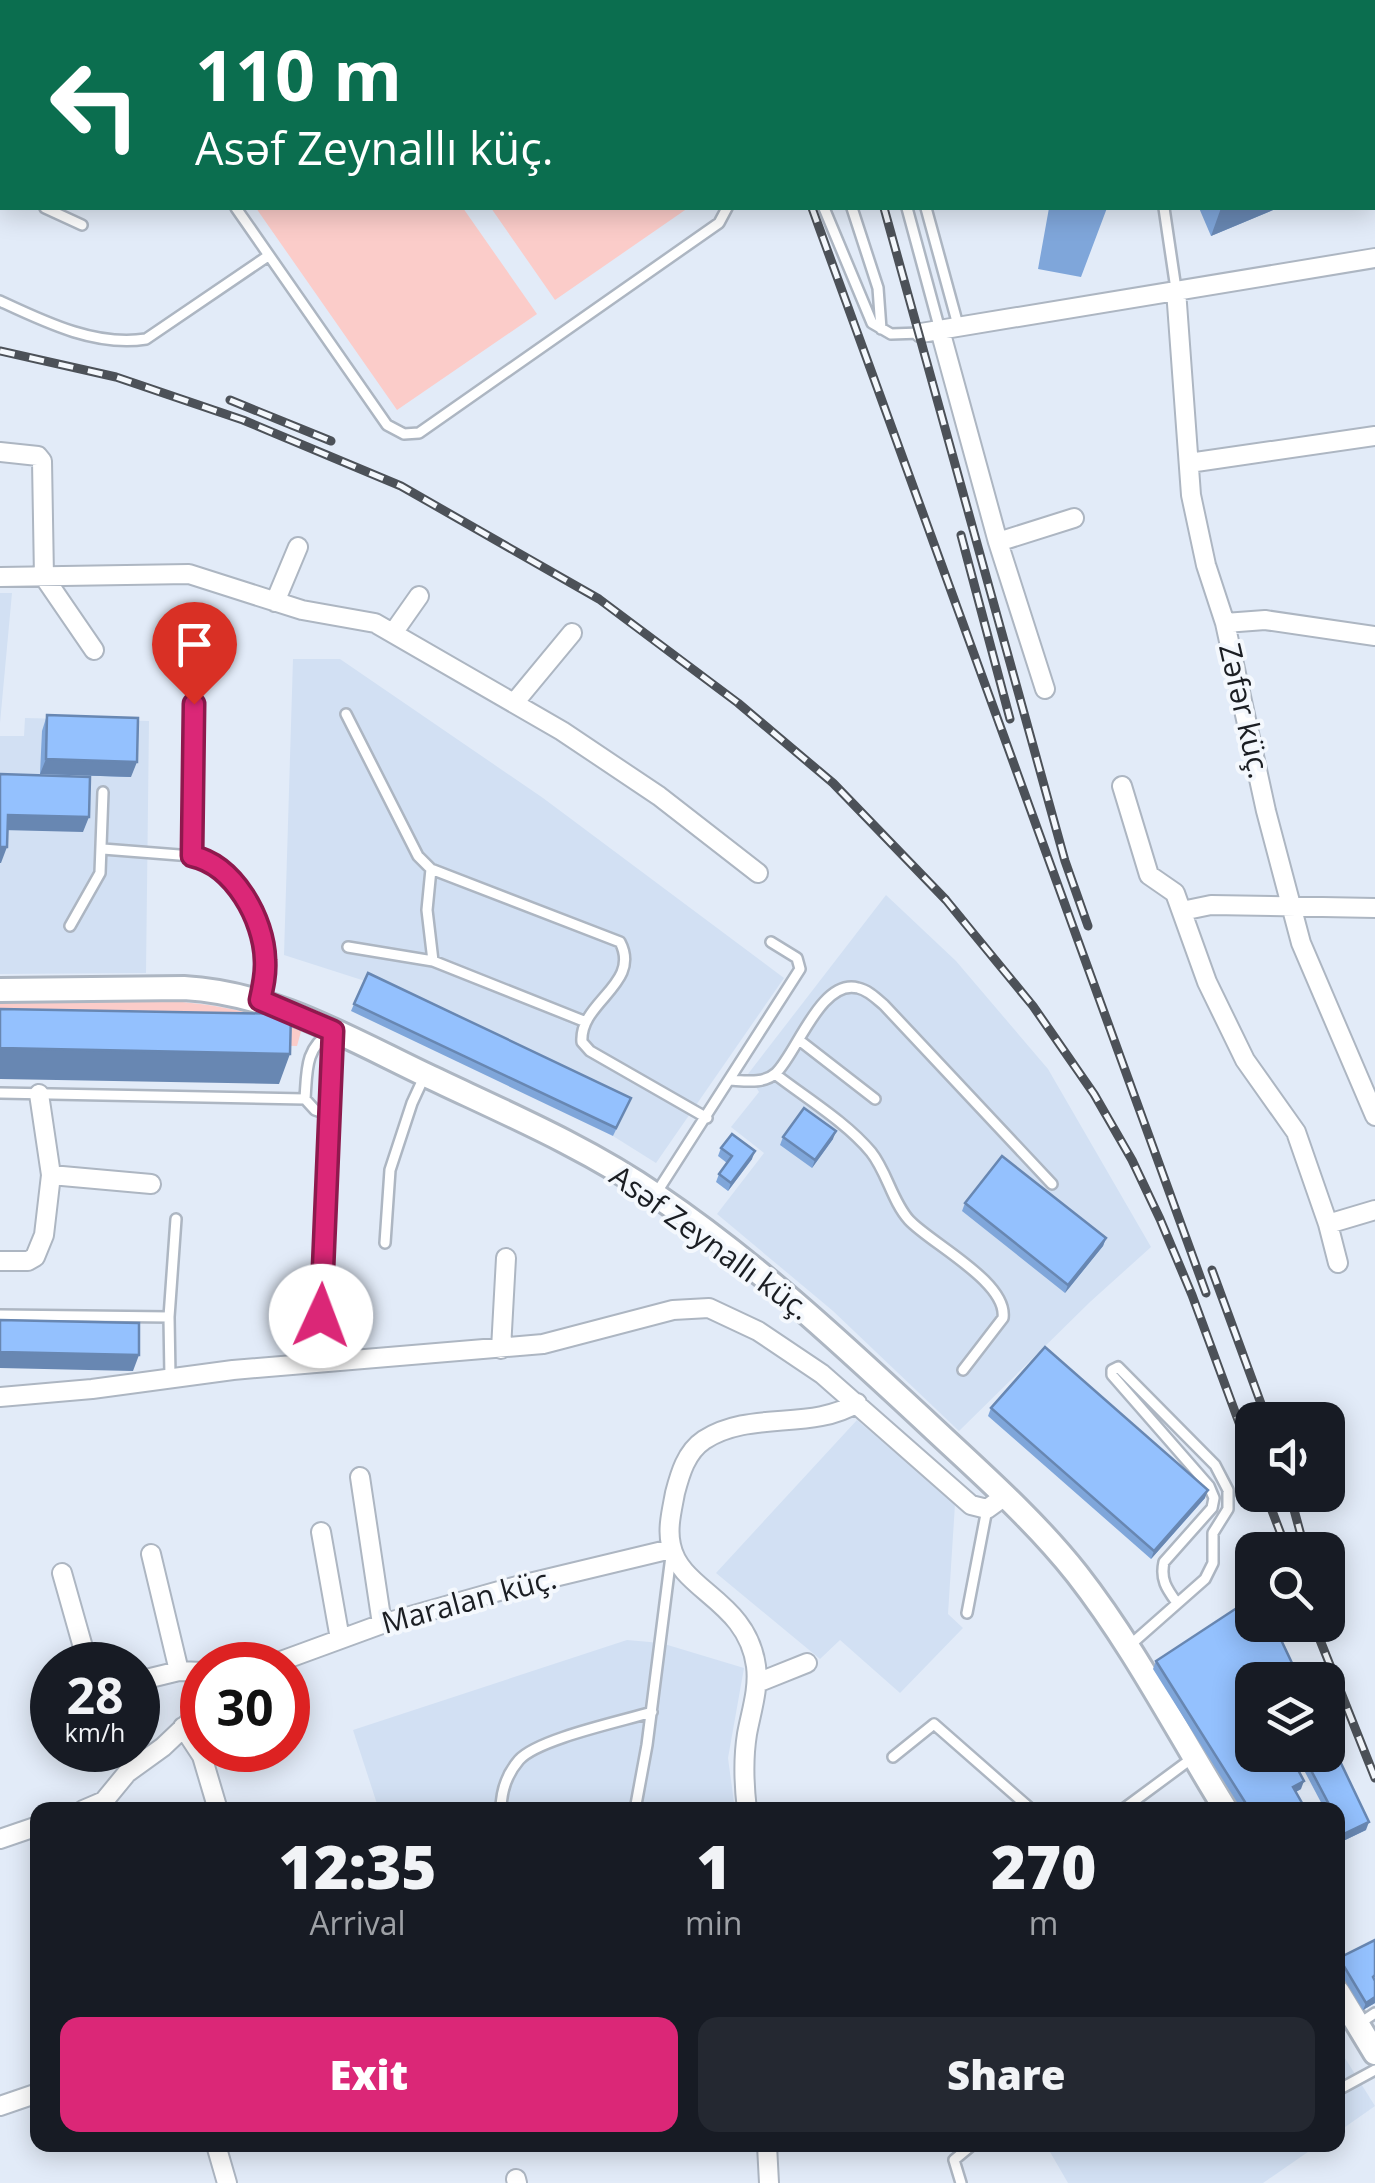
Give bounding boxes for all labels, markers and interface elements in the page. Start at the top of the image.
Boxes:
text: 110 m [195,26,402,122]
icon: left [30,40,160,170]
text: Asəf Zeynallı küç. [195,117,554,178]
pin [152,602,237,705]
icon: arrive [167,617,222,672]
street label: Zəfər küç. [1210,639,1281,782]
street label: Asəf Zeynallı küç. [602,1155,820,1329]
position arrow [269,1264,373,1368]
map controls [1235,1402,1345,1772]
button: sound [1235,1402,1345,1512]
button: search [1235,1532,1345,1642]
street label: Maralan küç. [377,1557,561,1643]
speed limit sign: 30 [180,1642,310,1772]
text: 28 [66,1661,124,1729]
button: layers [1235,1662,1345,1772]
text: km/h [65,1715,125,1749]
text: 12:35 [279,1825,437,1907]
text: 1 [696,1825,731,1907]
text: 270 [991,1825,1096,1907]
text: Arrival [309,1901,406,1944]
text: min [685,1901,742,1944]
text: m [1029,1901,1058,1944]
button: Exit [60,2017,678,2132]
button: Share [698,2017,1315,2132]

